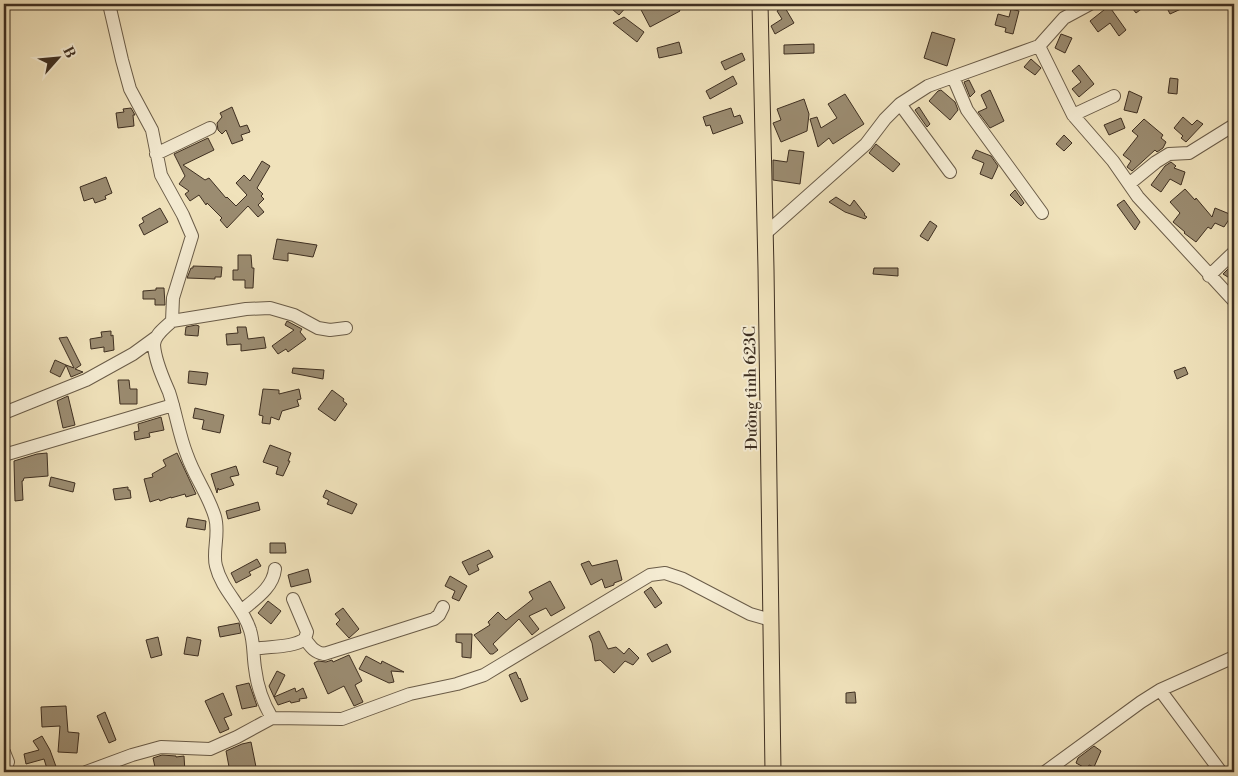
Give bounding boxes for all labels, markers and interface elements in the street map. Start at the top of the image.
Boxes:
north arrow [32,32,82,82]
text: B [58,44,79,61]
street label: Đường tỉnh 623C [740,326,762,450]

